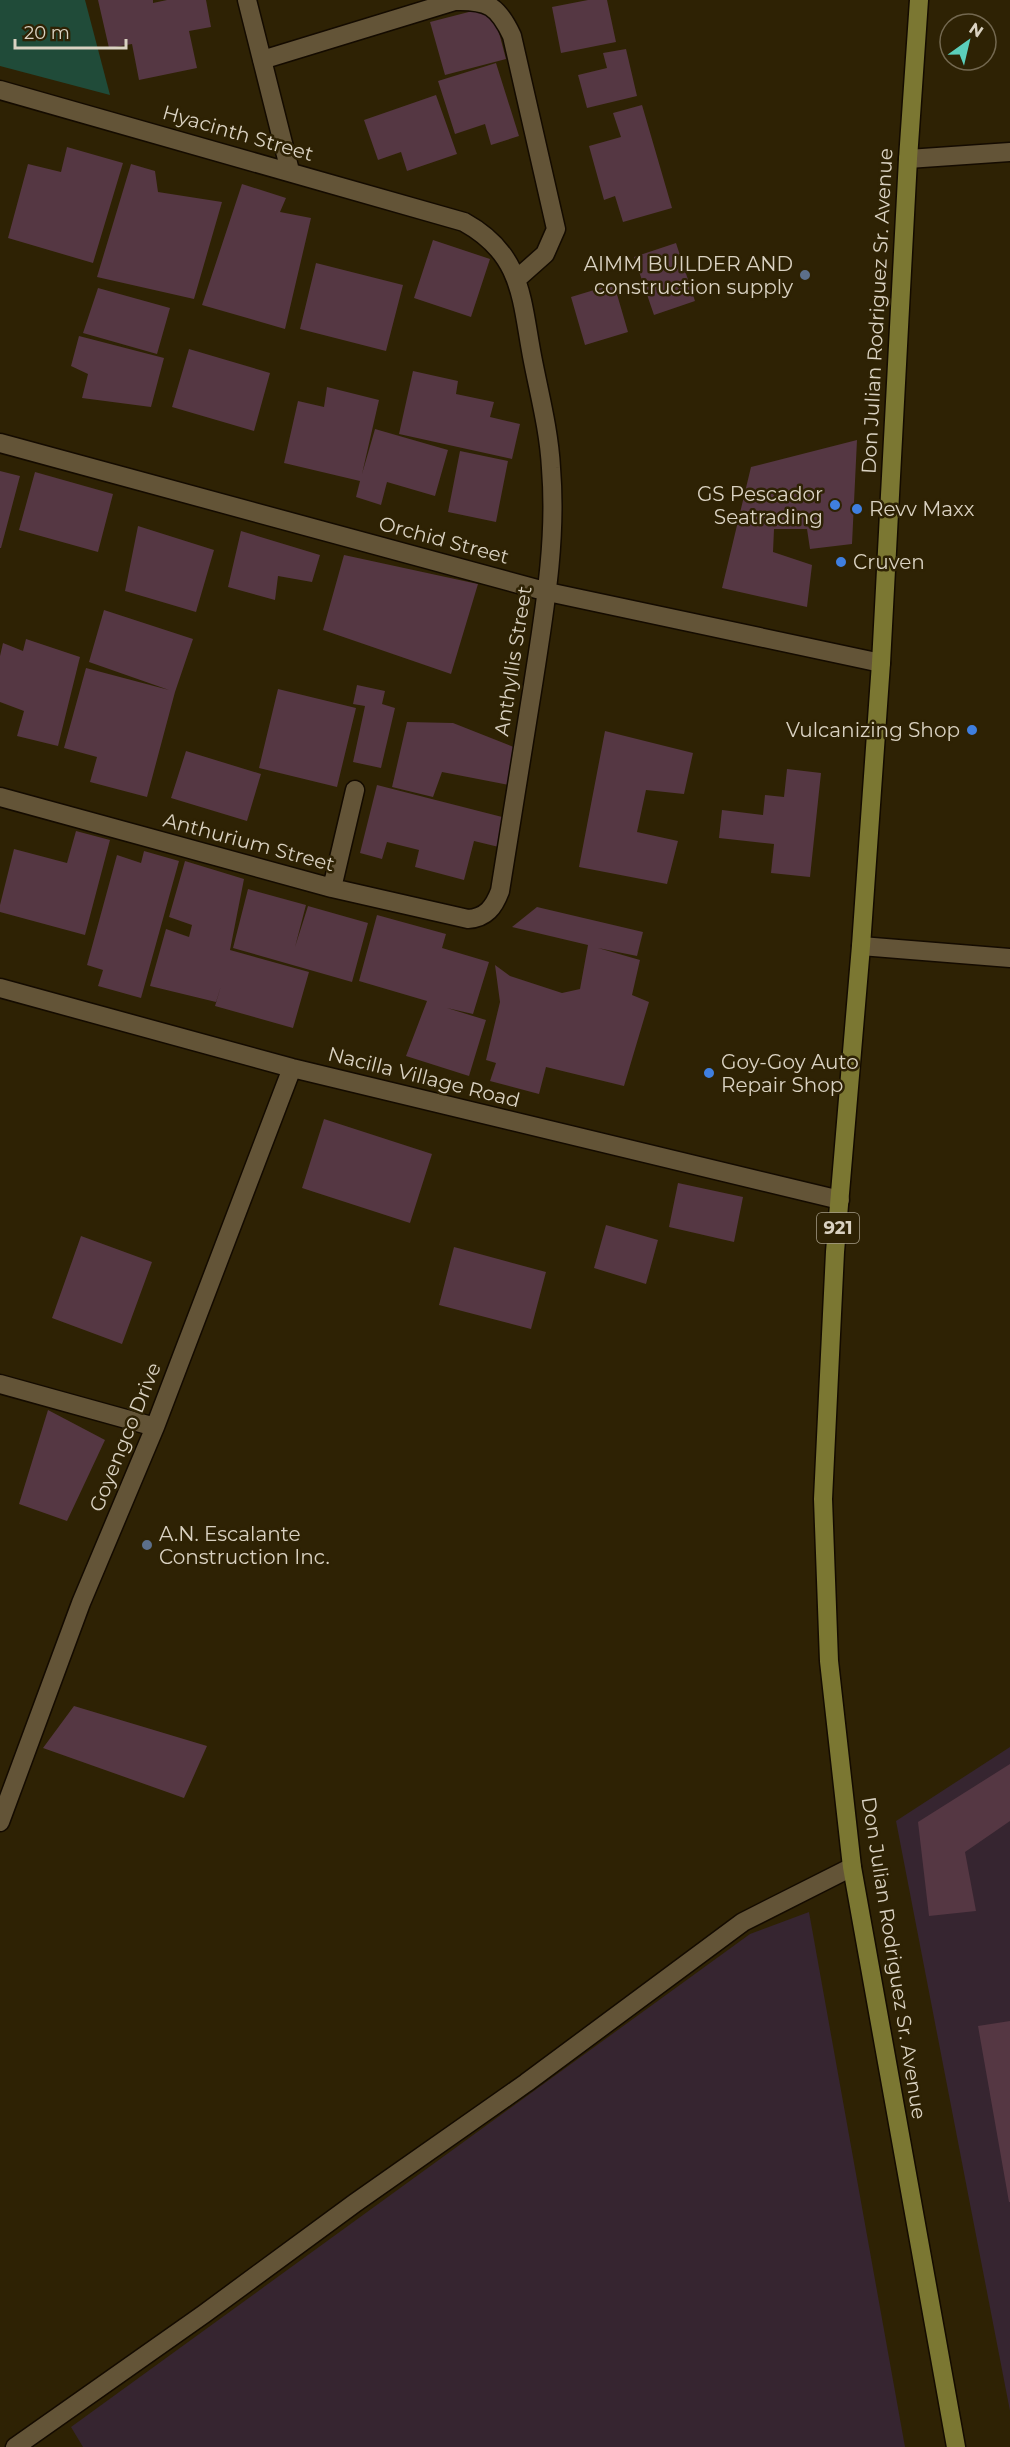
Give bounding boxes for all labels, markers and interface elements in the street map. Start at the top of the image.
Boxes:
scale bar [15,12,126,50]
north arrow [938,12,998,72]
text: N [965,18,987,41]
text: 20 m [24,22,70,44]
street label: Hyacinth Street [160,100,316,166]
street label: Don Julian Rodriguez Sr. Avenue [856,148,898,474]
place label: AIMM BUILDER AND construction supply [584,252,793,299]
marker: AIMM BUILDER AND construction supply [798,268,812,282]
place label: GS Pescador Seatrading [697,482,823,529]
place label: Revv Maxx [869,497,975,521]
marker: GS Pescador Seatrading [828,498,842,512]
marker: Revv Maxx [850,502,864,516]
street label: Orchid Street [376,511,512,569]
place label: Cruven [853,550,925,574]
marker: Cruven [834,555,848,569]
street label: Anthyllis Street [489,584,537,738]
place label: Vulcanizing Shop [786,718,960,742]
marker: Vulcanizing Shop [965,723,979,737]
street label: Anthurium Street [161,808,337,876]
street label: Nacilla Village Road [325,1042,523,1112]
place label: Goy-Goy Auto Repair Shop [721,1050,859,1097]
marker: Goy-Goy Auto Repair Shop [702,1066,716,1080]
road number: 921 [817,1213,859,1243]
street label: Goyengco Drive [84,1359,166,1515]
place label: A.N. Escalante Construction Inc. [159,1522,330,1569]
marker: A.N. Escalante Construction Inc. [140,1538,154,1552]
street label: Don Julian Rodriguez Sr. Avenue [857,1795,931,2121]

